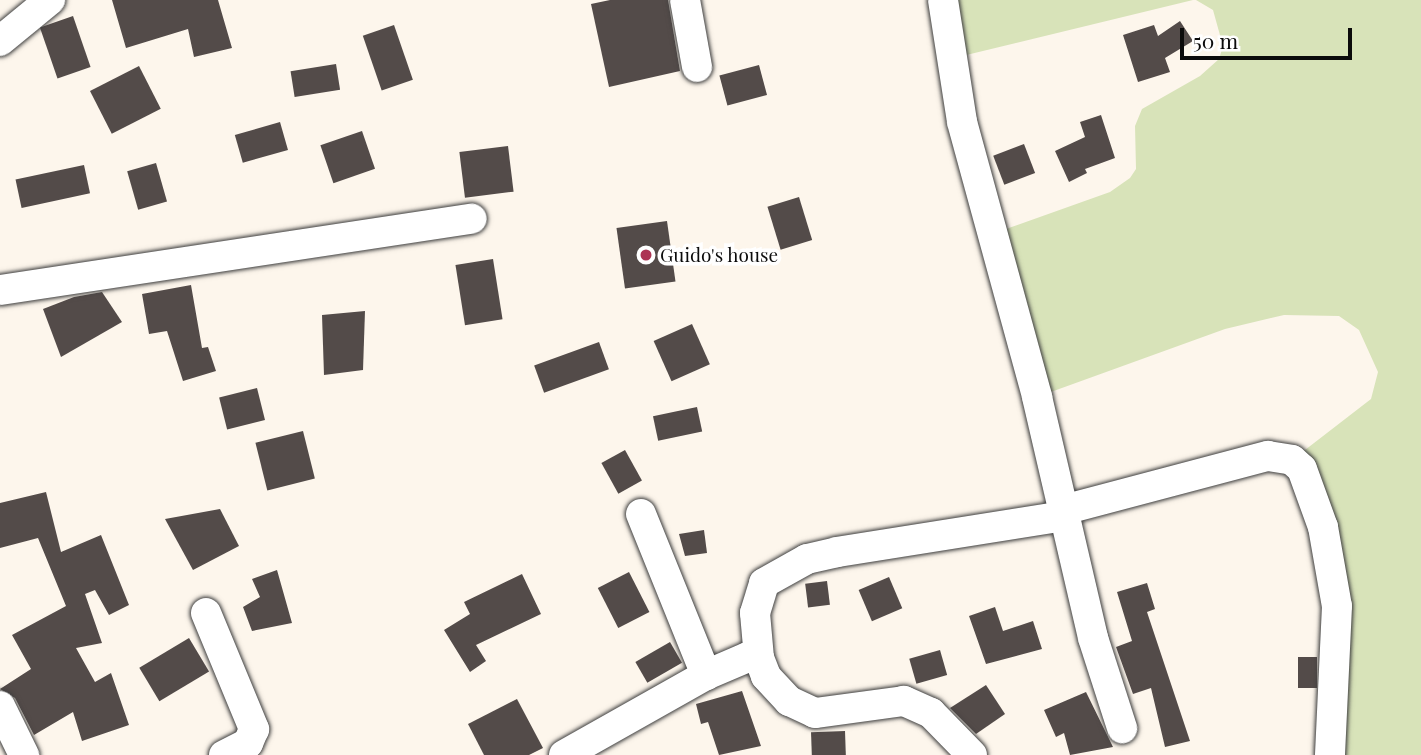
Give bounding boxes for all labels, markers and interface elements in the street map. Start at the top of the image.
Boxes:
scale bar [1183,14,1354,58]
text: 50 m [1193,26,1238,54]
place label: Guido's house [660,244,779,266]
marker: Guido's house [638,247,654,263]

